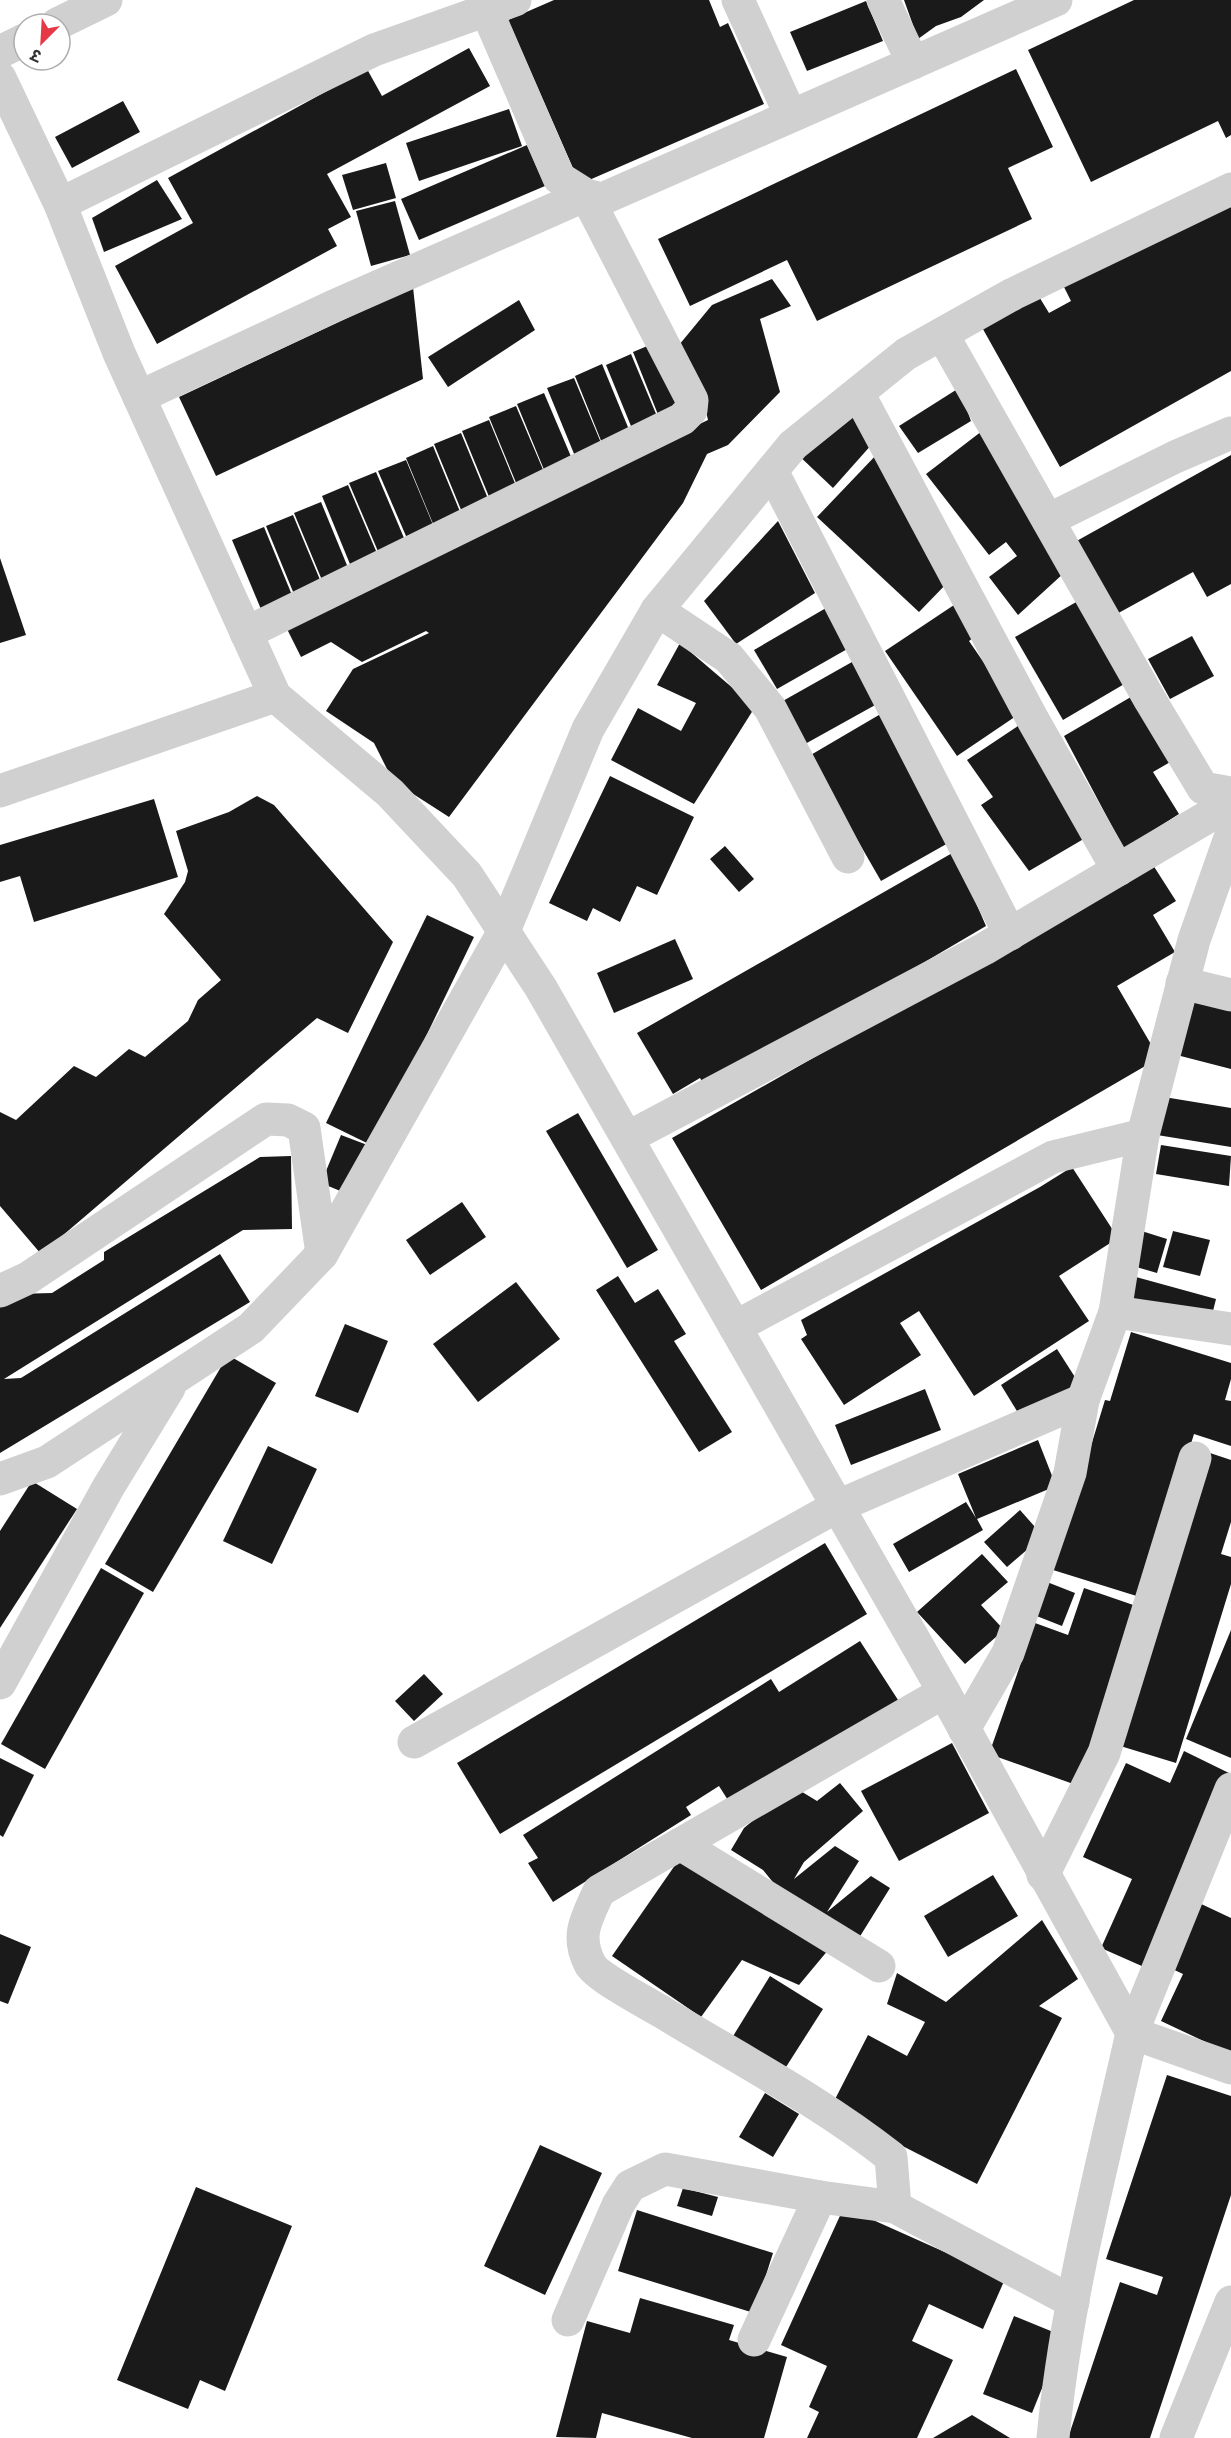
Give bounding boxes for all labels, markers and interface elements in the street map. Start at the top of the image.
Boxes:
north arrow [12,12,72,72]
text: उ [26,43,46,68]

